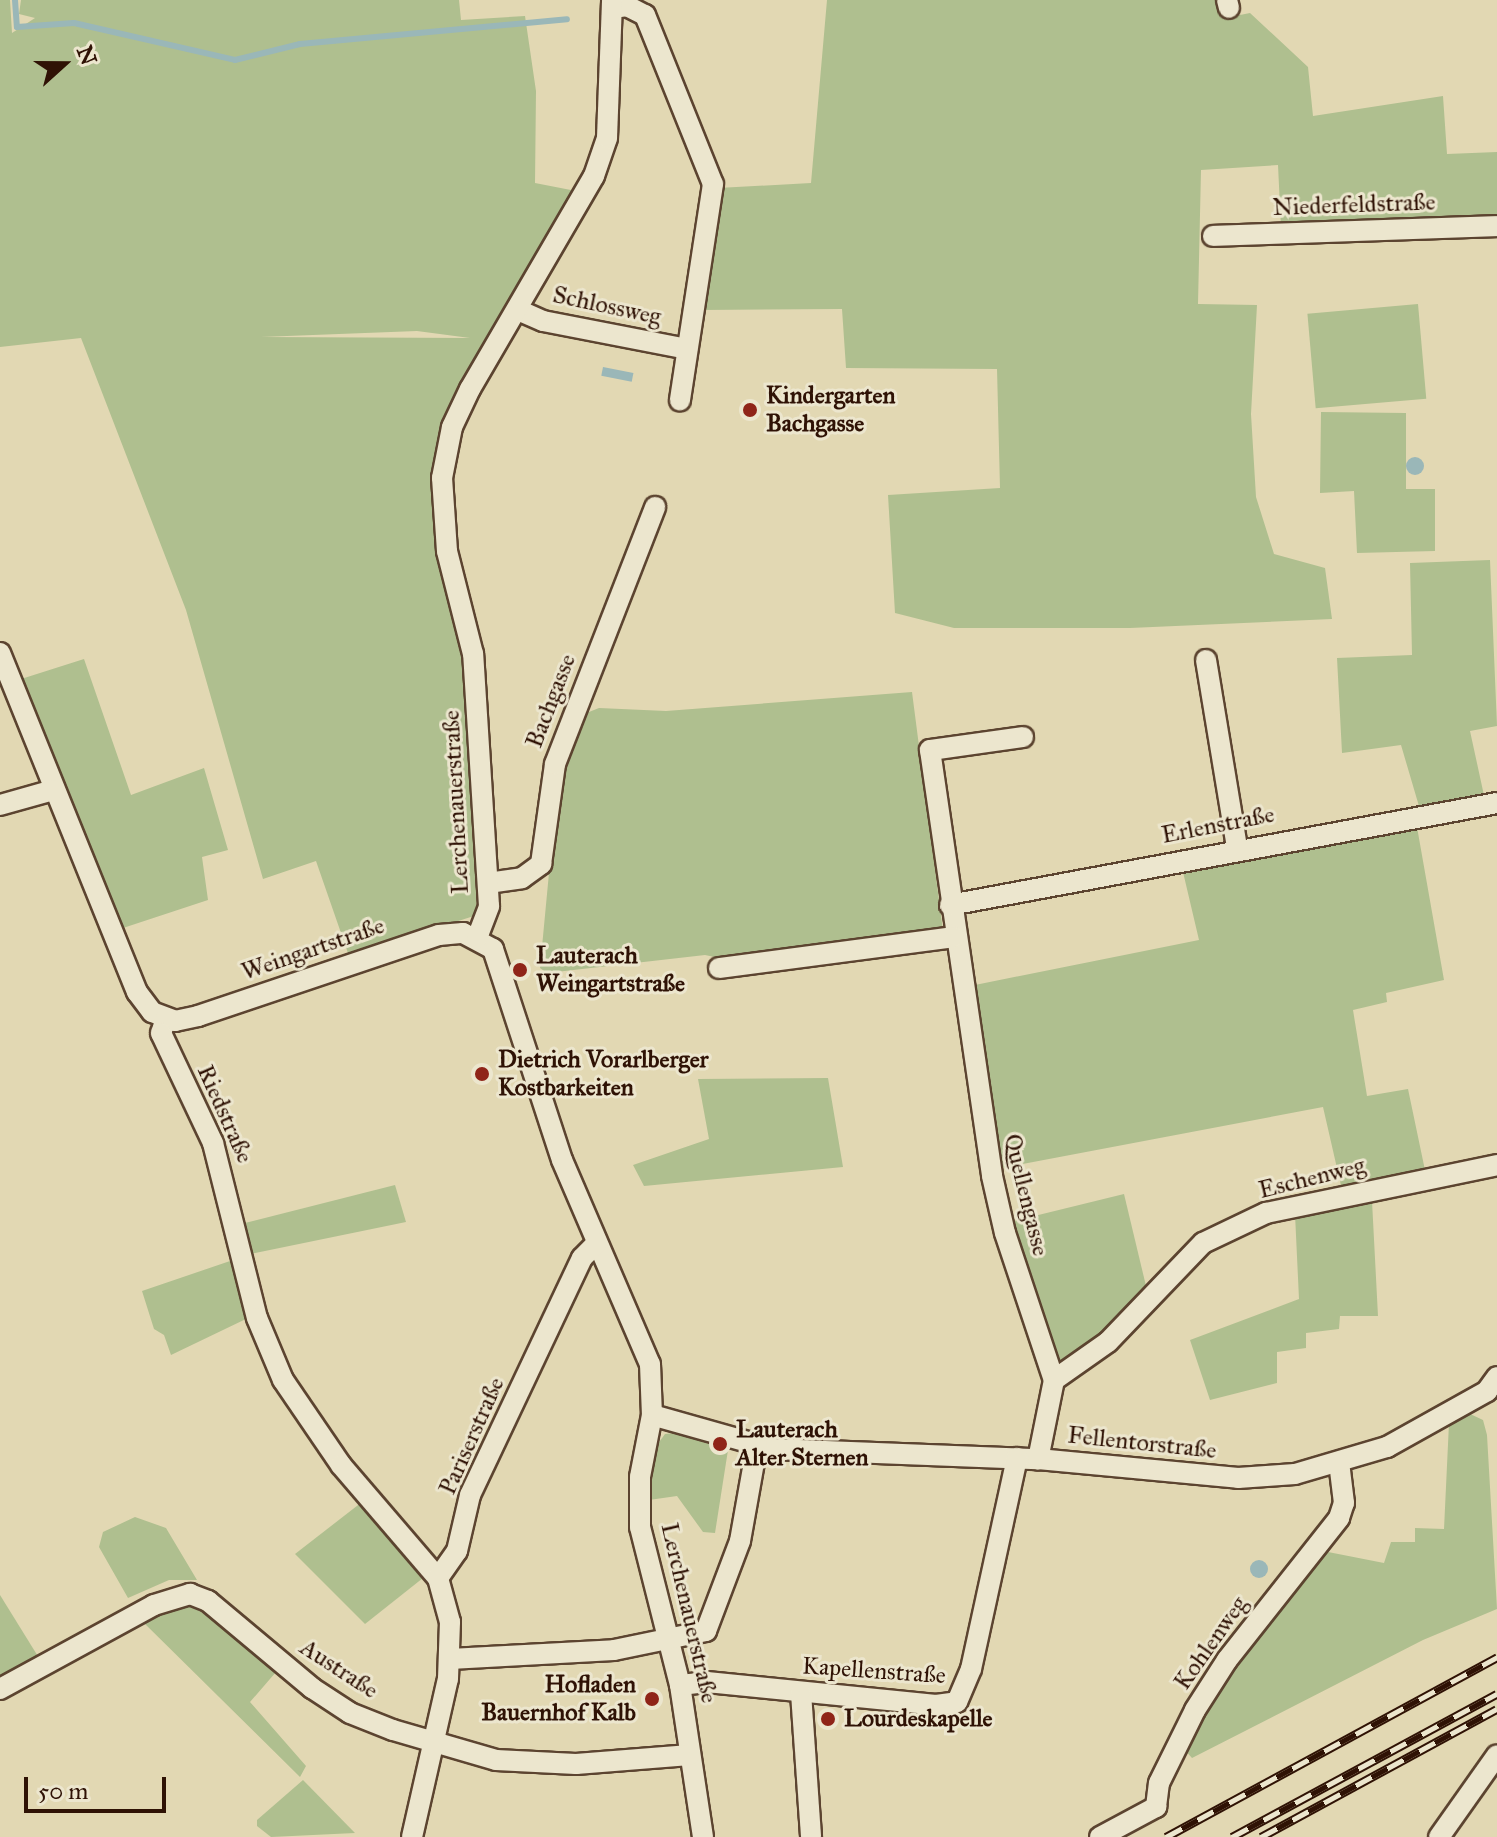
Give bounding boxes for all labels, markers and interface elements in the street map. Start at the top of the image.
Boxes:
north arrow [24,24,104,104]
text: N [71,42,103,69]
street label: Niederfeldstraße [1272,188,1436,222]
street label: Schlossweg [550,280,664,332]
place label: Kindergarten Bachgasse [766,382,895,438]
marker: Kindergarten Bachgasse [741,401,759,419]
street label: Bachgasse [520,650,582,752]
street label: Lerchenauerstraße [437,710,475,894]
street label: Erlenstraße [1159,800,1277,850]
street label: Weingartstraße [238,911,388,987]
place label: Lauterach Weingartstraße [536,942,685,998]
marker: Lauterach Weingartstraße [511,961,529,979]
place label: Dietrich Vorarlberger Kostbarkeiten [498,1046,709,1102]
street label: Riedstraße [191,1061,259,1167]
marker: Dietrich Vorarlberger Kostbarkeiten [473,1065,491,1083]
street label: Quellengasse [997,1131,1055,1259]
street label: Eschenweg [1256,1151,1368,1205]
street label: Pariserstraße [433,1373,511,1499]
place label: Lauterach Alter Sternen [736,1416,868,1472]
street label: Fellentorstraße [1066,1421,1218,1465]
marker: Lauterach Alter Sternen [711,1435,729,1453]
street label: Lerchenauerstraße [654,1520,724,1706]
street label: Kohlenweg [1168,1590,1254,1696]
street label: Austraße [294,1633,384,1705]
street label: Kapellenstraße [801,1652,947,1690]
place label: Hofladen Bauernhof Kalb [481,1671,636,1727]
marker: Hofladen Bauernhof Kalb [643,1690,661,1708]
place label: Lourdeskapelle [844,1705,993,1733]
marker: Lourdeskapelle [819,1710,837,1728]
scale bar [28,1761,170,1811]
text: 50 m [38,1776,88,1806]

